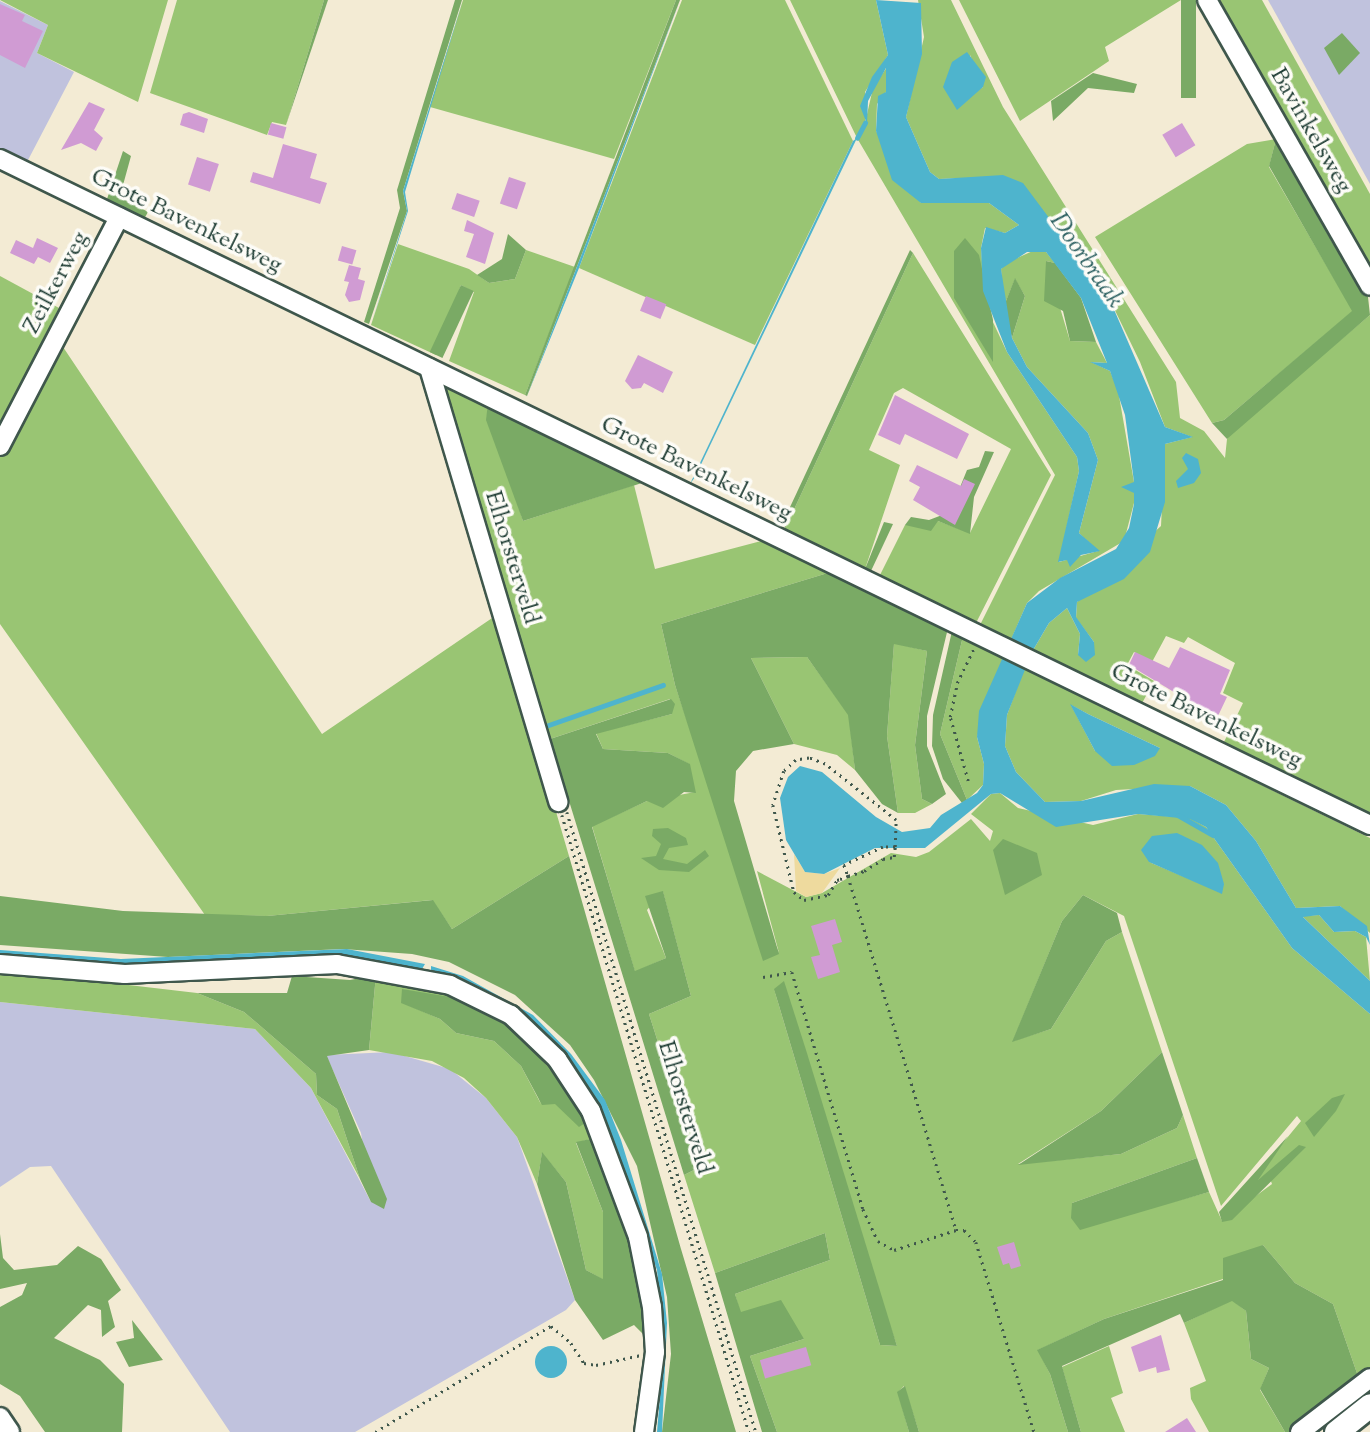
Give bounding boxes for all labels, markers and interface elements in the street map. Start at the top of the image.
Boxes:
street label: Bavinkelsweg [1263,63,1357,199]
street label: Grote Bavenkelsweg [86,163,286,281]
water label: Doorbraak [1042,207,1130,315]
street label: Zeilkerweg [18,227,96,339]
street label: Grote Bavenkelsweg [596,411,796,529]
street label: Elhorsterveld [477,488,545,628]
street label: Grote Bavenkelsweg [1106,658,1306,776]
street label: Elhorsterveld [650,1038,718,1178]

